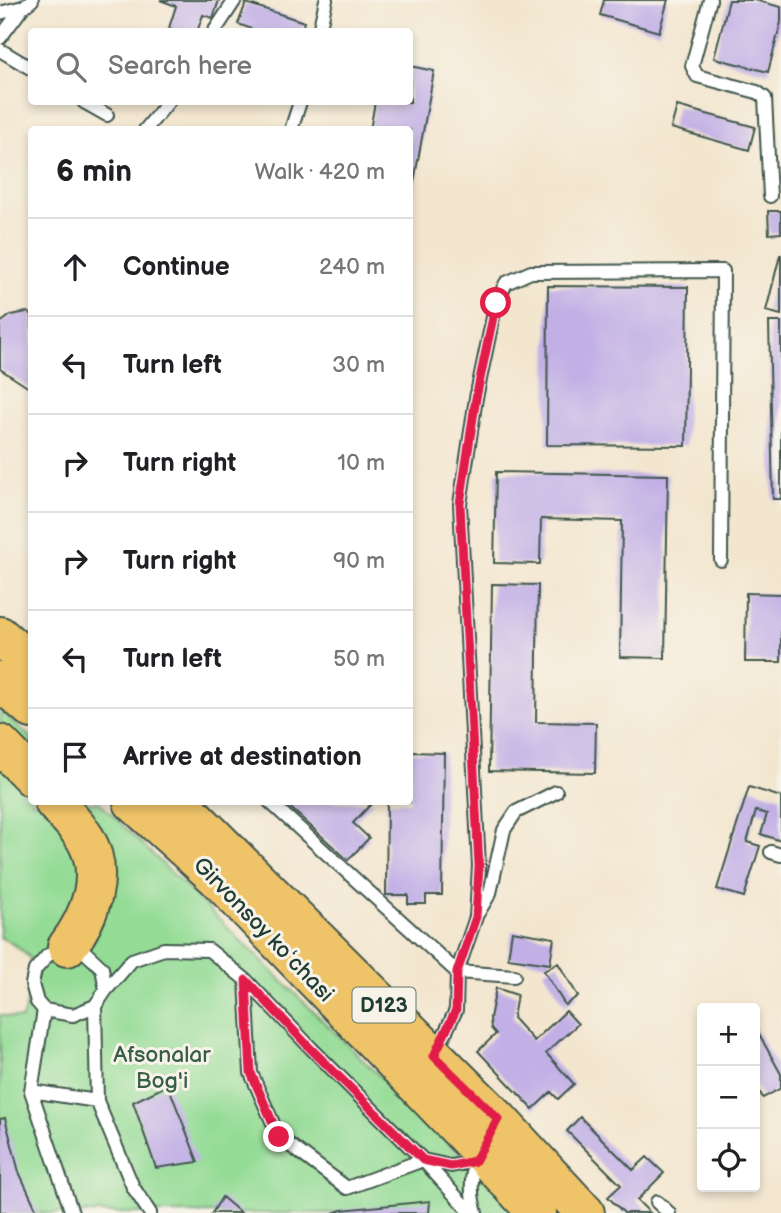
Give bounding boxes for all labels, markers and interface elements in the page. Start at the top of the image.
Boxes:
search box [28,28,413,105]
icon: search [52,48,90,86]
text: Search here [108,51,252,82]
text: 6 min [56,154,132,190]
text: Walk · 420 m [255,158,385,186]
icon: ahead [56,248,94,286]
text: Continue [123,252,230,283]
text: 240 m [319,253,385,281]
route start [480,287,511,318]
icon: left [56,346,94,384]
text: Turn left [123,350,222,381]
text: 30 m [332,351,385,379]
icon: right [56,444,94,482]
text: Turn right [123,448,236,479]
text: 10 m [337,449,385,477]
icon: right [56,542,94,580]
text: Turn right [123,546,236,577]
text: 90 m [333,547,385,575]
icon: left [56,640,94,678]
text: Turn left [123,644,222,675]
text: 50 m [333,645,385,673]
icon: arrive [56,738,94,776]
text: Arrive at destination [123,742,362,773]
street label: Girvonsoy koʻchasi [187,851,340,1008]
road number: D123 [352,988,416,1023]
map controls [697,1003,760,1192]
button: + [697,1003,760,1066]
park label: Afsonalar Bog'i [113,1041,211,1095]
button: − [697,1066,760,1129]
route end [263,1121,294,1152]
button: locate [697,1129,760,1192]

